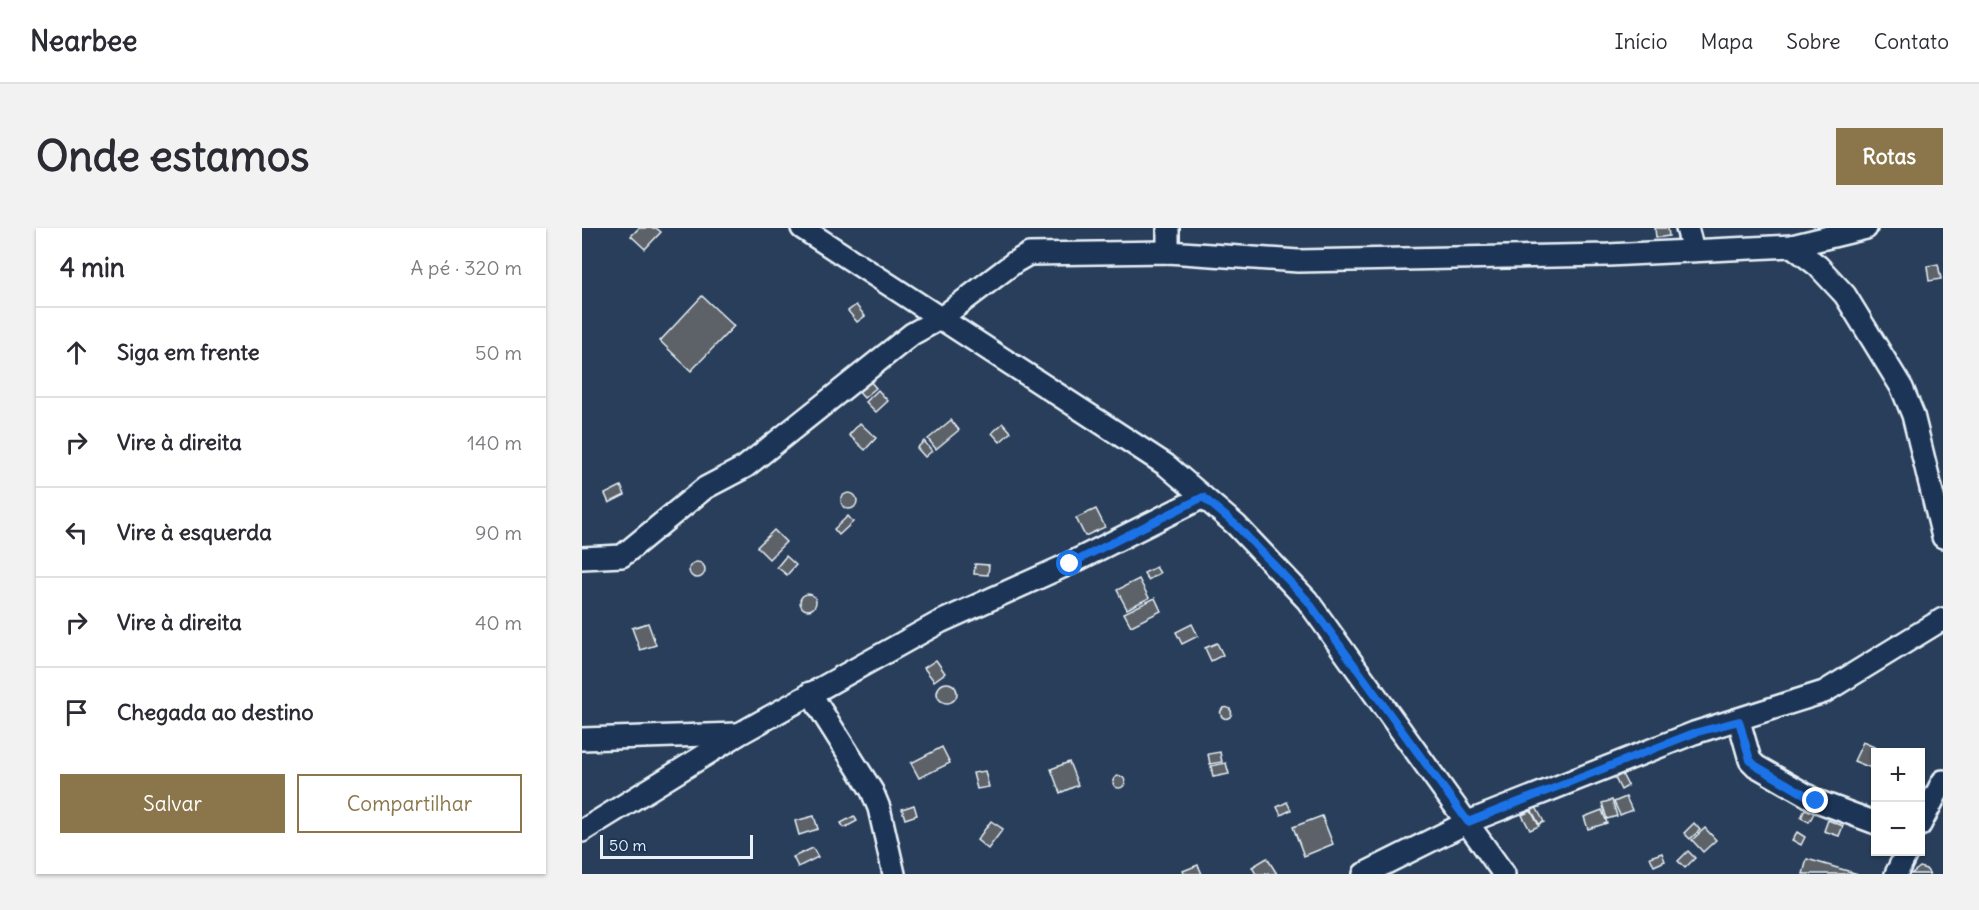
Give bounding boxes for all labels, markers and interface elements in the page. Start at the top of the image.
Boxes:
text: Nearbee [30,23,137,59]
text: Início [1614,28,1668,55]
text: Mapa [1701,28,1753,55]
text: Sobre [1786,28,1841,55]
text: Contato [1874,28,1949,55]
button: Rotas [1836,128,1943,185]
text: Onde estamos [36,130,309,182]
text: 4 min [60,251,125,284]
text: A pé · 320 m [410,255,522,280]
icon: ahead [60,336,93,369]
text: Siga em frente [117,338,260,366]
text: 50 m [475,340,522,365]
icon: right [60,426,93,459]
text: Vire à direita [117,428,242,456]
text: 140 m [467,430,522,455]
icon: left [60,516,93,549]
text: Vire à esquerda [117,518,272,546]
text: 90 m [475,520,522,545]
route start [1056,550,1082,576]
icon: right [60,606,93,639]
text: Vire à direita [117,608,242,636]
text: 40 m [475,610,522,635]
icon: arrive [60,696,93,729]
text: Chegada ao destino [117,698,314,726]
map controls [1871,748,1925,856]
button: + [1871,748,1925,802]
button: Salvar [60,774,285,833]
button: Compartilhar [297,774,522,833]
route end [1802,787,1828,813]
button: − [1871,802,1925,856]
scale bar [600,832,753,860]
text: 50 m [609,835,647,855]

